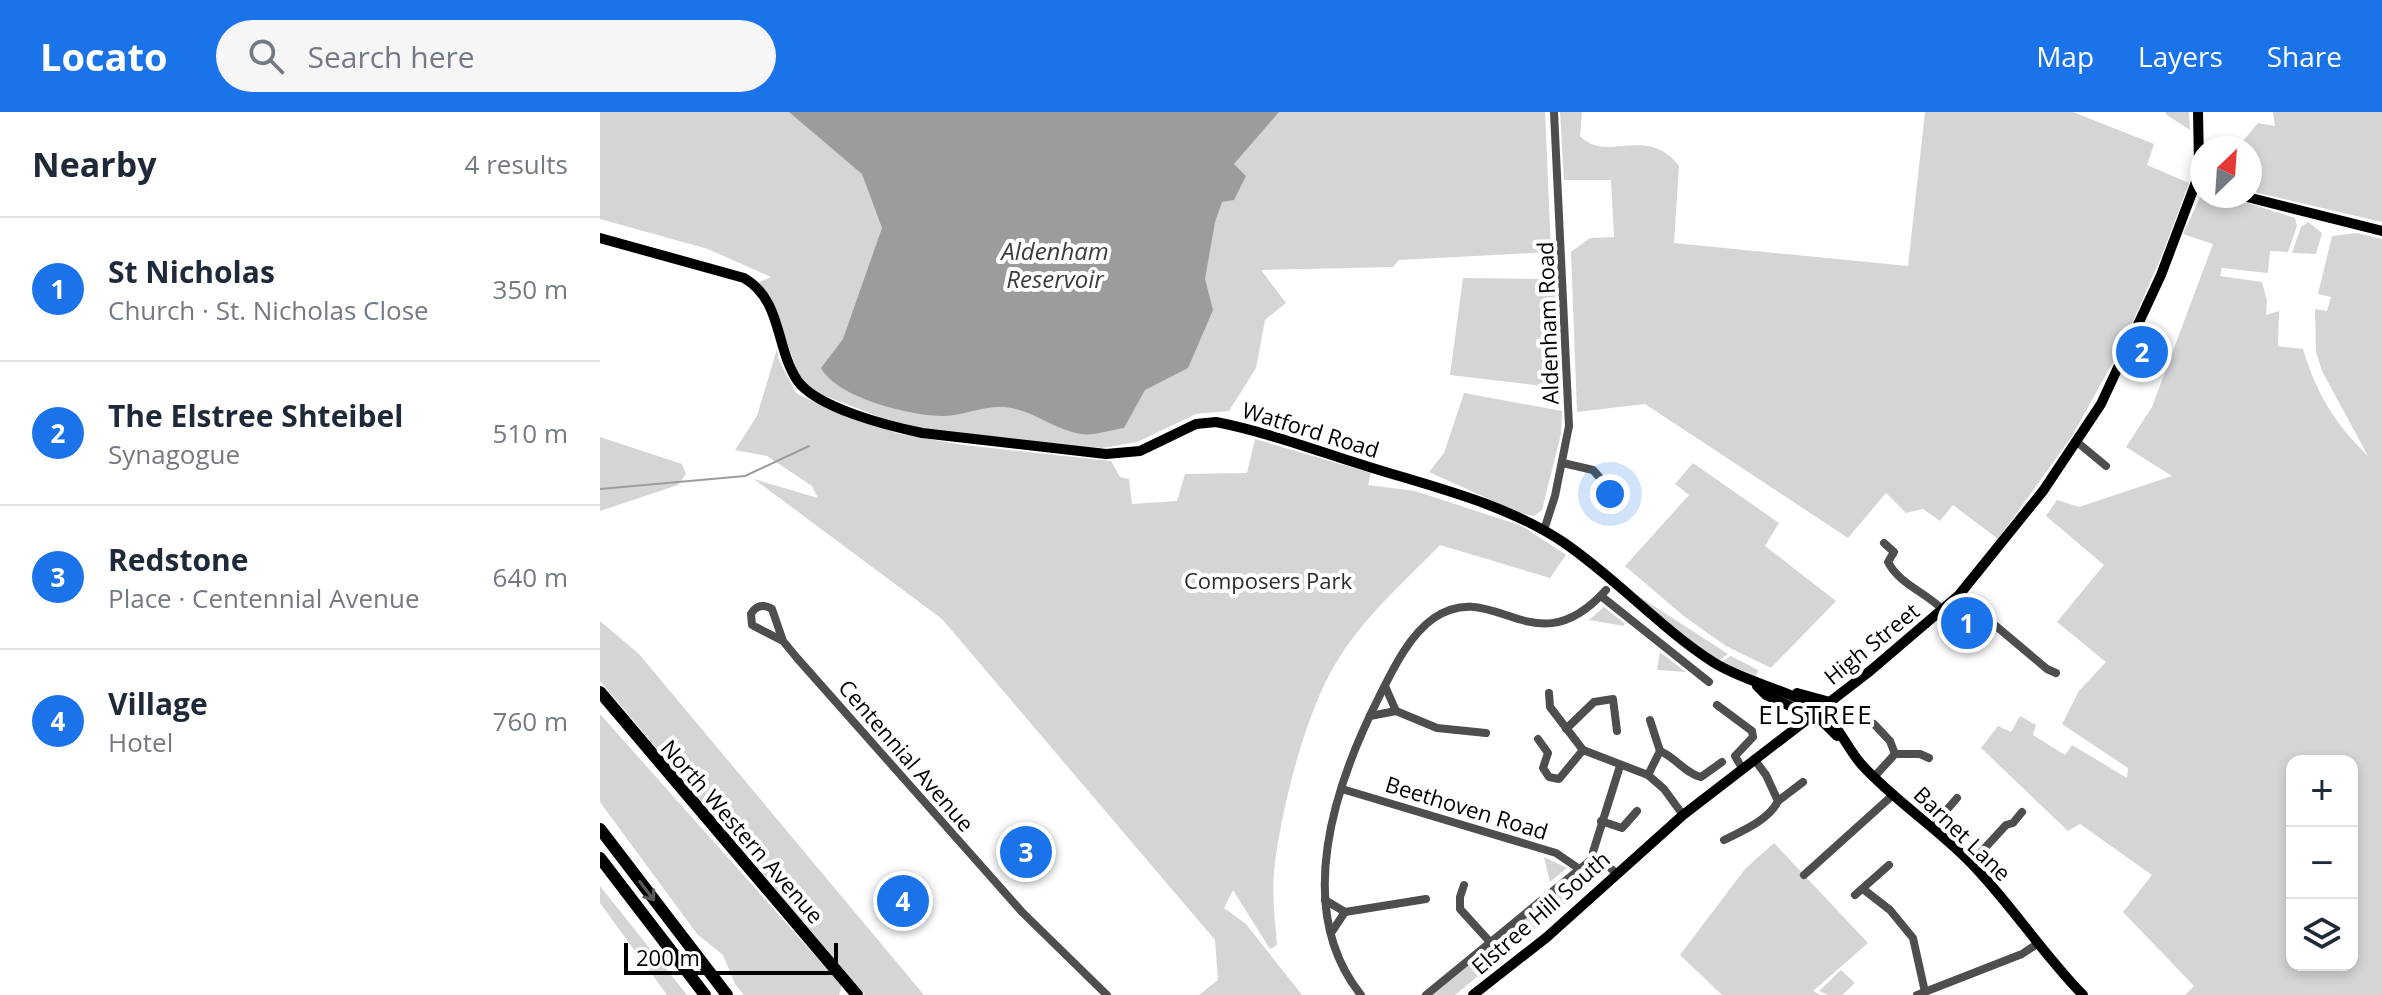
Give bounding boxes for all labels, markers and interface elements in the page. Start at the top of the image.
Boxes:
search box [216,20,776,92]
text: Locato [40,30,168,82]
icon: search [244,34,288,78]
text: Search here [308,36,475,77]
text: Map [2036,37,2094,75]
text: Layers [2138,37,2223,75]
text: Share [2267,37,2342,75]
north arrow [2190,136,2262,208]
text: Nearby [32,141,157,187]
text: 4 results [465,146,568,182]
water label: Aldenham Reservoir [999,234,1109,295]
street label: Aldenham Road [1529,241,1565,405]
text: St Nicholas [108,251,275,292]
text: 1 [51,271,65,307]
text: 350 m [493,271,568,307]
text: Church · St. Nicholas Close [108,292,429,328]
pin: 2 [2116,322,2168,382]
street label: Watford Road [1239,394,1383,464]
text: The Elstree Shteibel [108,395,403,436]
text: 2 [51,415,65,451]
text: 510 m [493,415,568,451]
text: Synagogue [108,436,240,472]
your location [1590,474,1630,514]
text: Redstone [108,539,248,580]
text: 3 [51,559,65,595]
text: 640 m [493,559,568,595]
park label: Composers Park [1184,565,1353,595]
text: Place · Centennial Avenue [108,580,420,616]
pin: 1 [1941,593,1993,653]
street label: High Street [1817,595,1925,691]
street label: Centennial Avenue [833,673,981,837]
text: Village [108,683,208,724]
district label: ELSTREE [1758,696,1874,732]
text: 4 [51,703,65,739]
text: 760 m [493,703,568,739]
text: Hotel [108,724,173,760]
street label: North Western Avenue [655,733,831,929]
map controls [2286,755,2358,971]
button: + [2286,755,2358,827]
street label: Beethoven Road [1382,768,1552,846]
street label: Barnet Lane [1908,779,2018,887]
pin: 3 [1000,822,1052,882]
button: − [2286,827,2358,899]
street label: Elstree Hill South [1464,844,1616,980]
pin: 4 [877,871,929,931]
one-way arrow [638,880,655,901]
button: layers [2286,899,2358,971]
scale bar [624,939,838,975]
text: 200 m [636,942,700,972]

